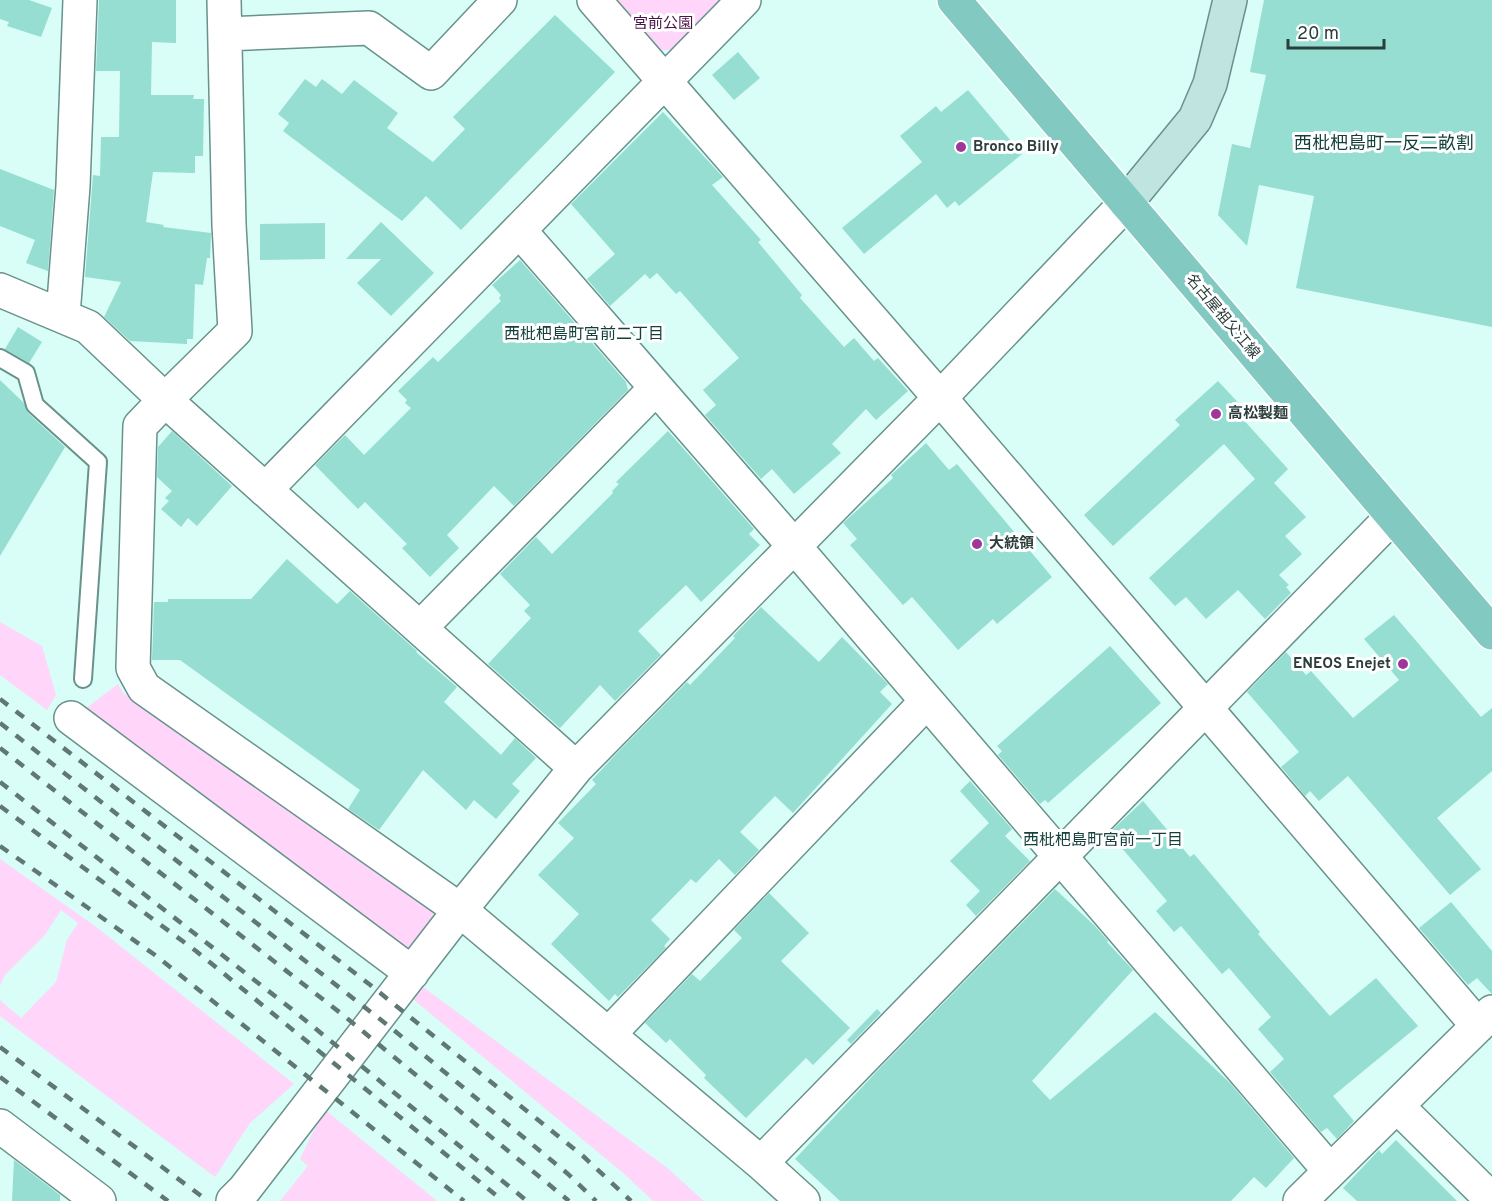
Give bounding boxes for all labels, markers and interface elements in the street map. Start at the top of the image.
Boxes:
scale bar [1288,12,1384,50]
park label: 宮前公園 [633,15,693,34]
text: 20 m [1297,23,1339,46]
district label: 西枇杷島町一反二畝割 [1294,133,1474,156]
place label: Bronco Billy [973,138,1059,157]
marker: Bronco Billy [954,140,968,154]
street label: 名古屋祖父江線 [1181,271,1263,363]
district label: 西枇杷島町宮前二丁目 [504,325,664,345]
place label: 高松製麺 [1228,404,1288,424]
marker: 高松製麺 [1209,407,1223,421]
place label: 大統領 [989,535,1034,554]
marker: 大統領 [970,537,984,551]
place label: ENEOS Enejet [1293,655,1391,674]
marker: ENEOS Enejet [1396,657,1410,671]
district label: 西枇杷島町宮前一丁目 [1023,831,1183,851]

